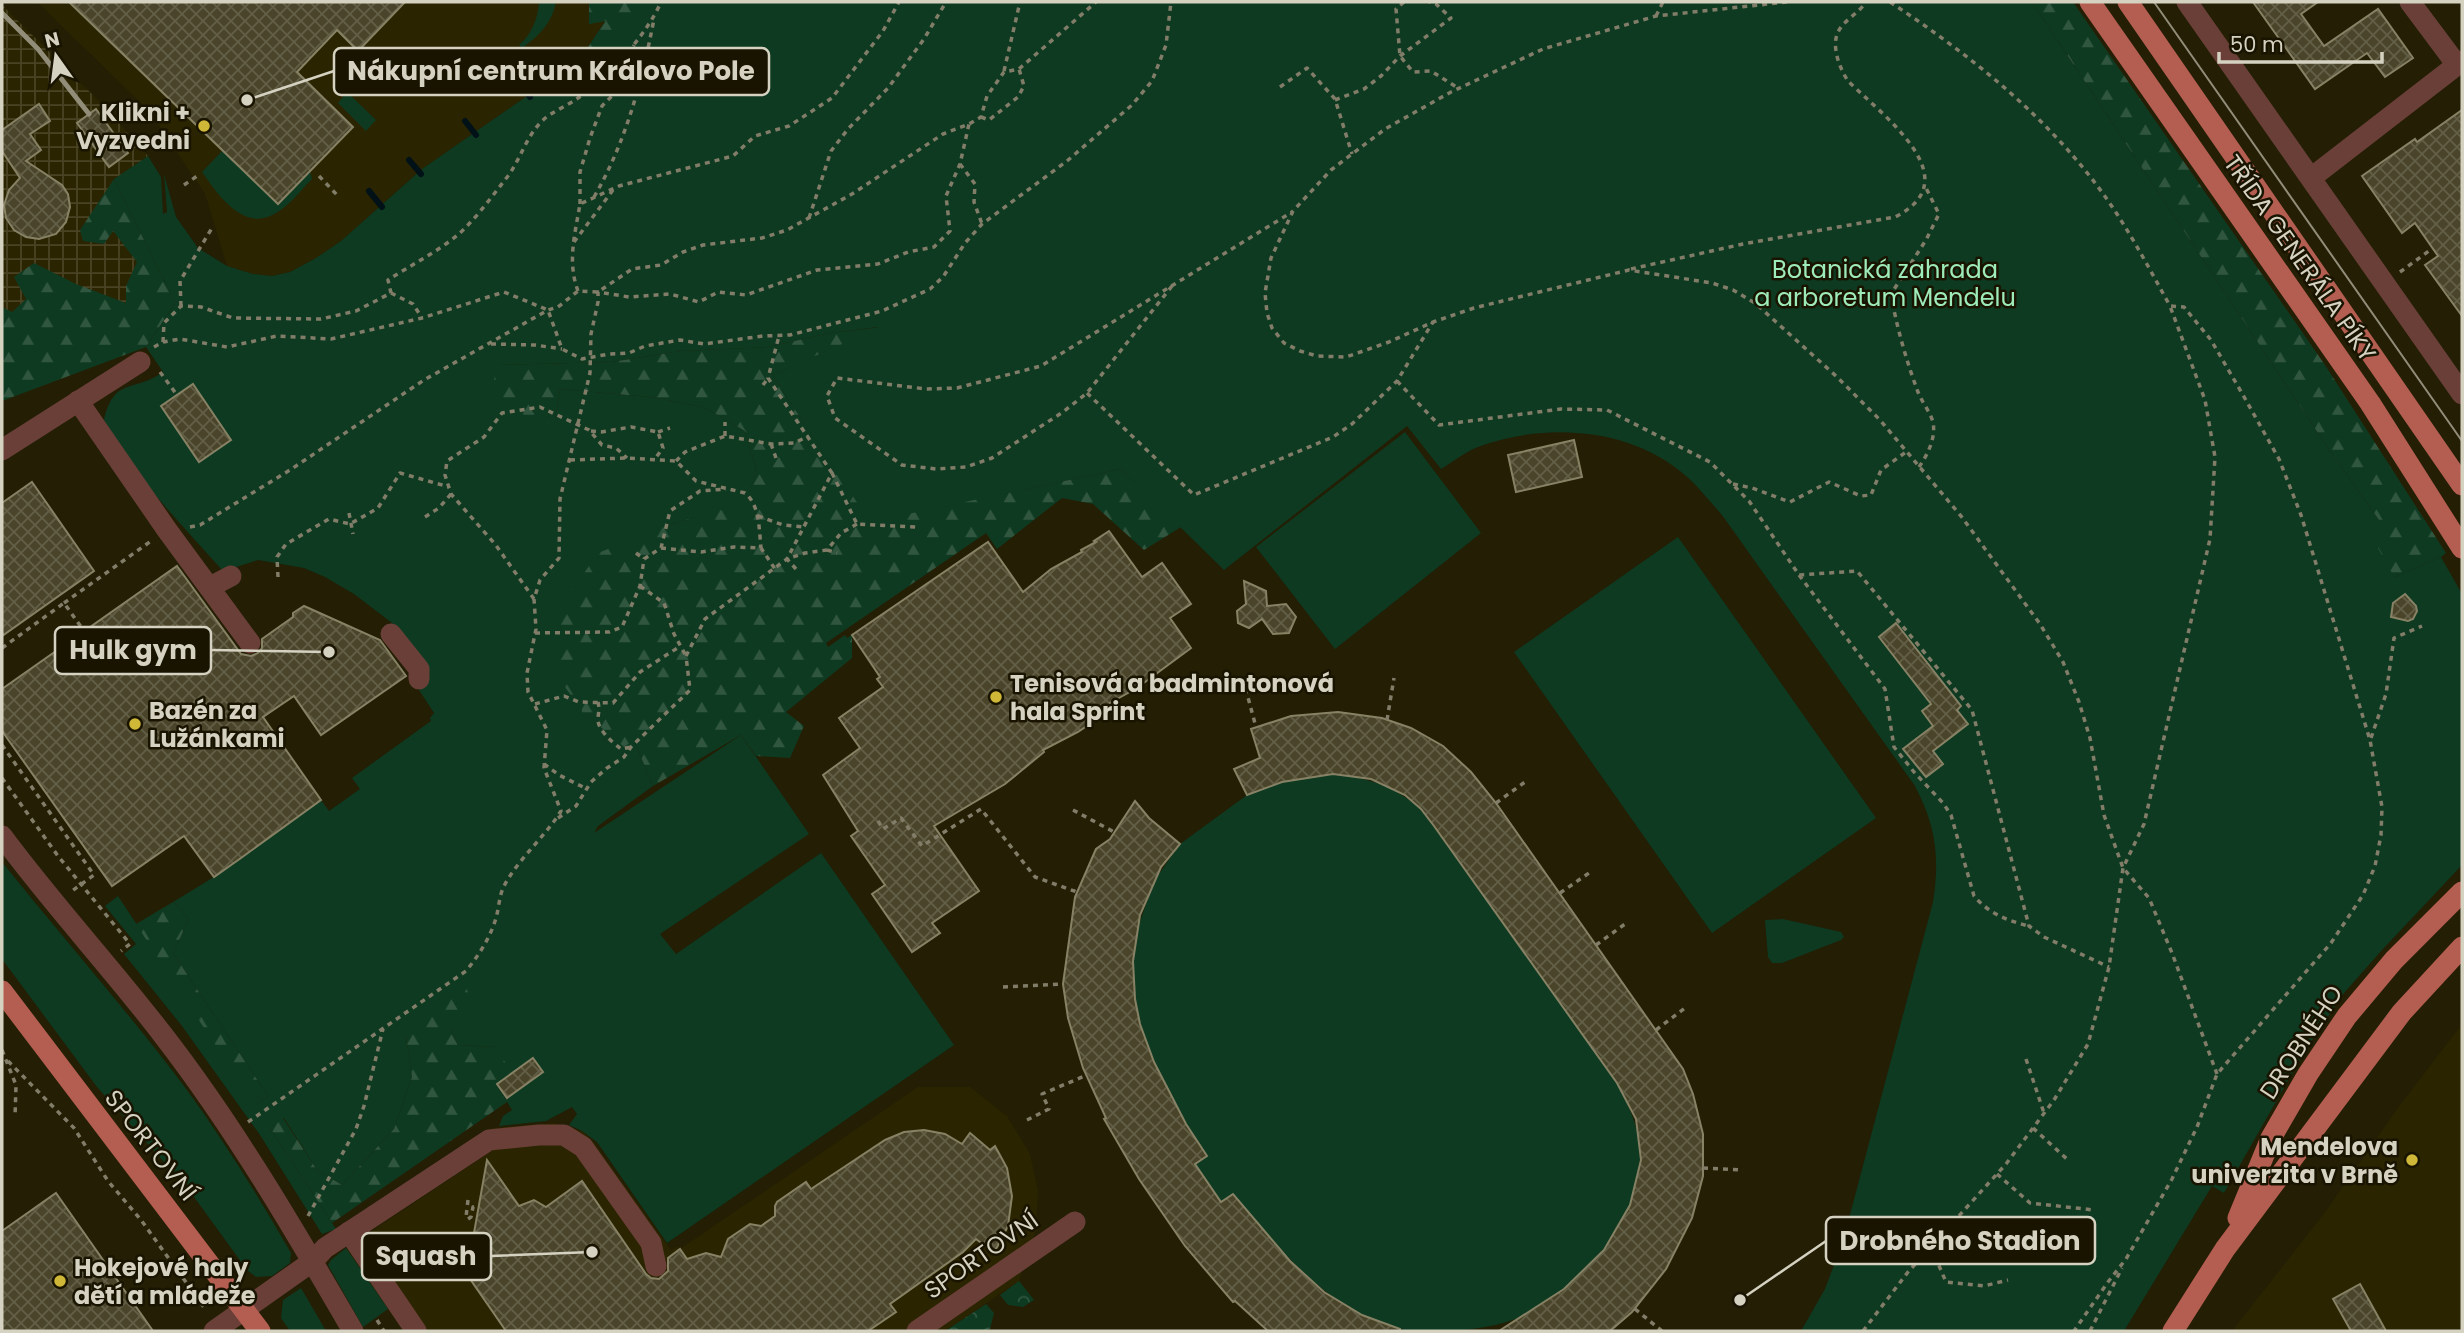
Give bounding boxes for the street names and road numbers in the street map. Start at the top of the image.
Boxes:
street label: TŘÍDA GENERÁLA PÍKY [2216,148,2384,368]
street label: DROBNÉHO [2252,979,2350,1105]
street label: SPORTOVNÍ [97,1083,205,1207]
street label: SPORTOVNÍ [917,1203,1045,1306]

